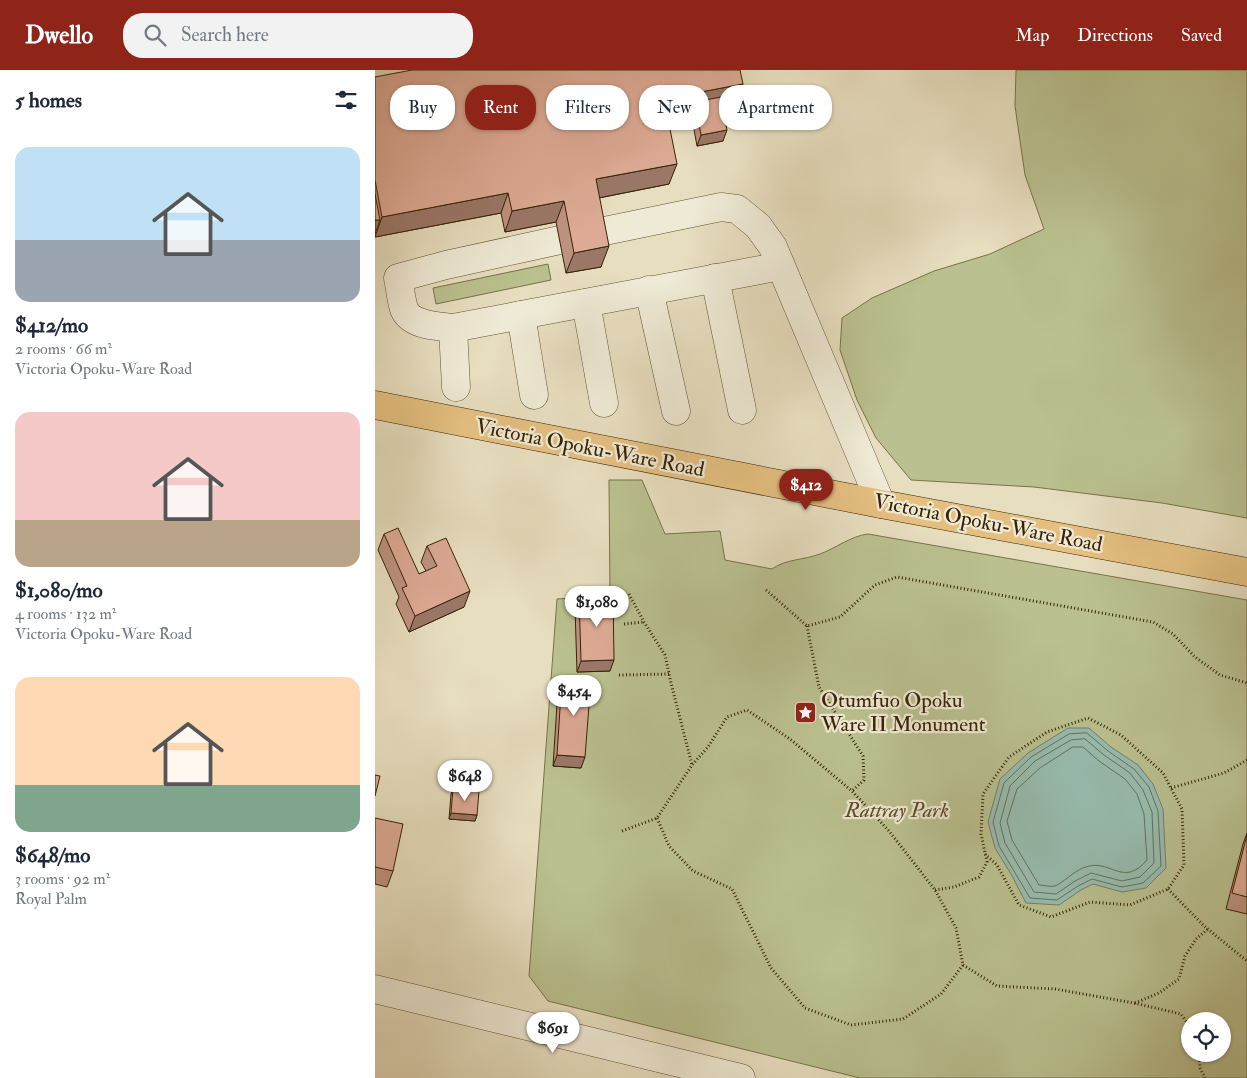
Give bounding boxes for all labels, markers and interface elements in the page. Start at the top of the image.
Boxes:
search box [123,13,473,58]
text: Dwello [25,20,93,51]
icon: search [141,21,169,49]
text: Search here [181,23,269,47]
text: Map [1016,24,1049,47]
text: Directions [1077,24,1153,47]
text: Saved [1181,24,1222,47]
chip: Buy [390,85,455,130]
chip: Rent [465,85,536,130]
chip: Filters [546,85,629,130]
chip: New [639,85,709,130]
chip: Apartment [719,85,832,130]
icon: filters [332,86,360,114]
text: 5 homes [15,87,82,114]
icon: home [143,179,233,269]
text: $412/mo [15,312,88,339]
text: 2 rooms · 66 m² [15,339,112,359]
text: Victoria Opoku-Ware Road [15,359,192,379]
street label: Victoria Opoku-Ware Road [473,413,707,484]
icon: home [143,444,233,534]
pin: $412 [776,468,836,511]
text: $412 [790,475,822,495]
street label: Victoria Opoku-Ware Road [871,488,1105,559]
text: $1,080/mo [15,577,103,604]
pin: $1,080 [556,586,638,628]
text: $1,080 [576,592,618,612]
text: 4 rooms · 132 m² [15,604,116,624]
text: Victoria Opoku-Ware Road [15,624,192,644]
pin: $454 [544,674,604,717]
text: $454 [558,681,590,701]
place label: Otumfuo Opoku Ware II Monument [820,687,986,738]
place icon: Otumfuo Opoku Ware II Monument [793,700,817,724]
icon: home [143,709,233,799]
pin: $648 [435,760,495,802]
text: $648 [448,766,482,786]
park label: Rattray Park [844,797,949,824]
text: $648/mo [15,842,90,869]
text: 3 rooms · 92 m² [15,869,110,889]
text: Royal Palm [15,889,87,909]
pin: $691 [523,1012,583,1054]
map controls [1181,1012,1231,1062]
button: locate [1181,1012,1231,1062]
text: $691 [538,1018,568,1038]

